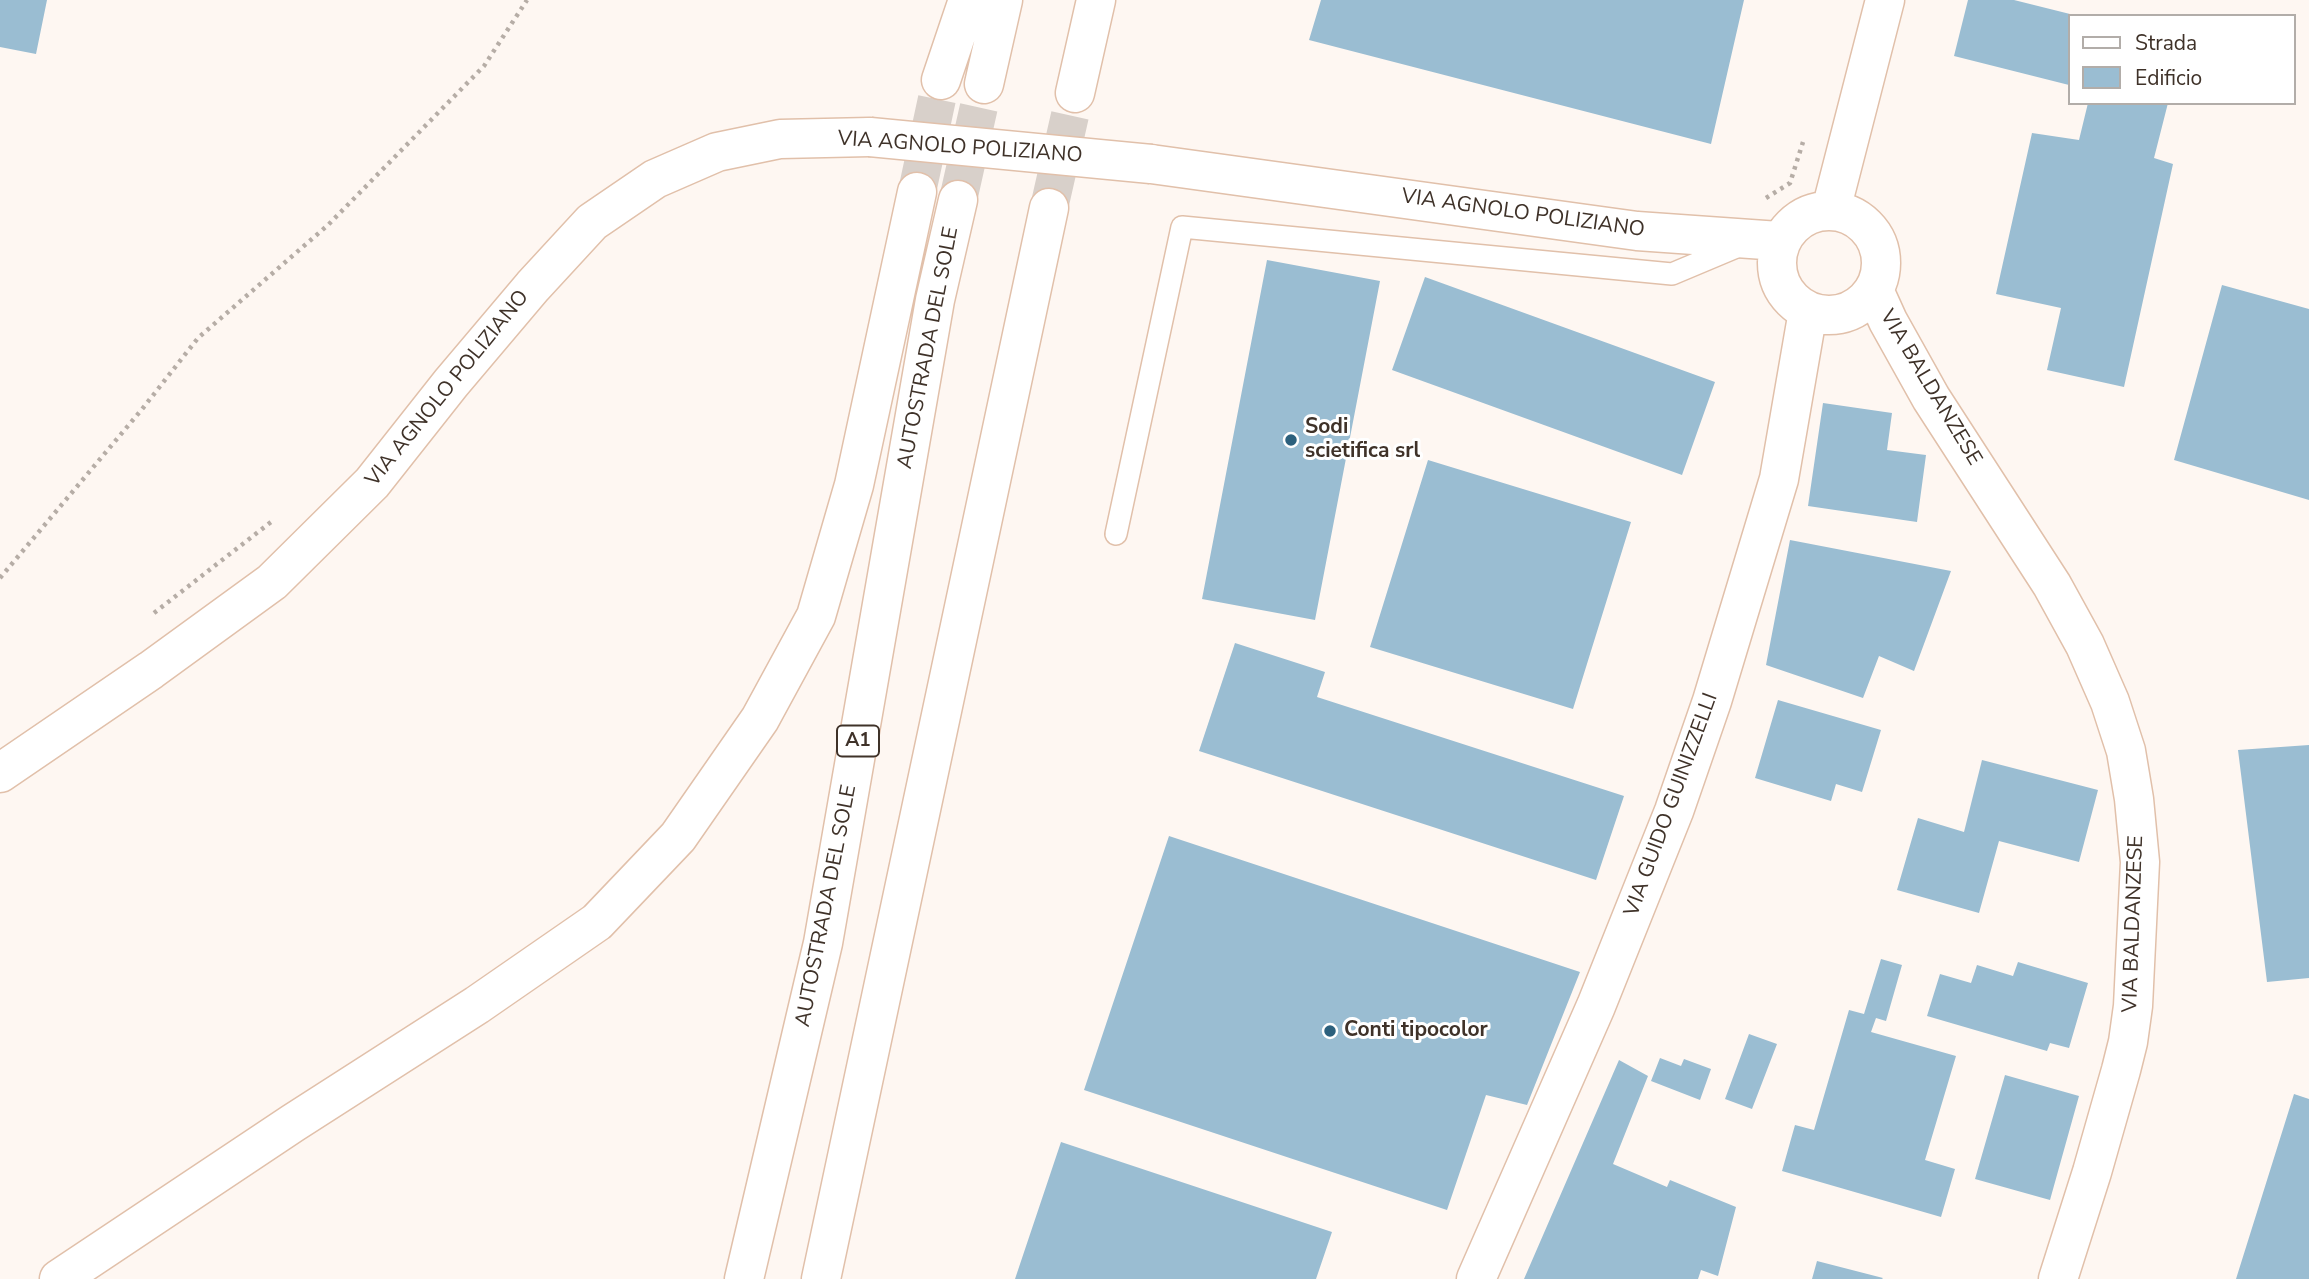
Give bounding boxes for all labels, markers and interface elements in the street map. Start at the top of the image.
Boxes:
legend [2068,14,2295,105]
text: Strada [2135,29,2197,57]
text: Edificio [2135,64,2202,92]
street label: VIA AGNOLO POLIZIANO [837,127,1083,169]
street label: VIA AGNOLO POLIZIANO [1400,184,1646,244]
street label: AUTOSTRADA DEL SOLE [893,225,965,471]
street label: VIA AGNOLO POLIZIANO [361,286,535,492]
street label: VIA BALDANZESE [1874,306,1986,470]
place label: Sodi scietifica srl [1305,415,1420,465]
marker: Sodi scietifica srl [1283,432,1299,448]
street label: VIA GUIDO GUINIZZELLI [1620,690,1724,920]
road number: A1 [837,726,879,756]
street label: AUTOSTRADA DEL SOLE [791,783,863,1029]
street label: VIA BALDANZESE [2118,835,2150,1013]
place label: Conti tipocolor [1344,1018,1488,1044]
marker: Conti tipocolor [1322,1023,1338,1039]

